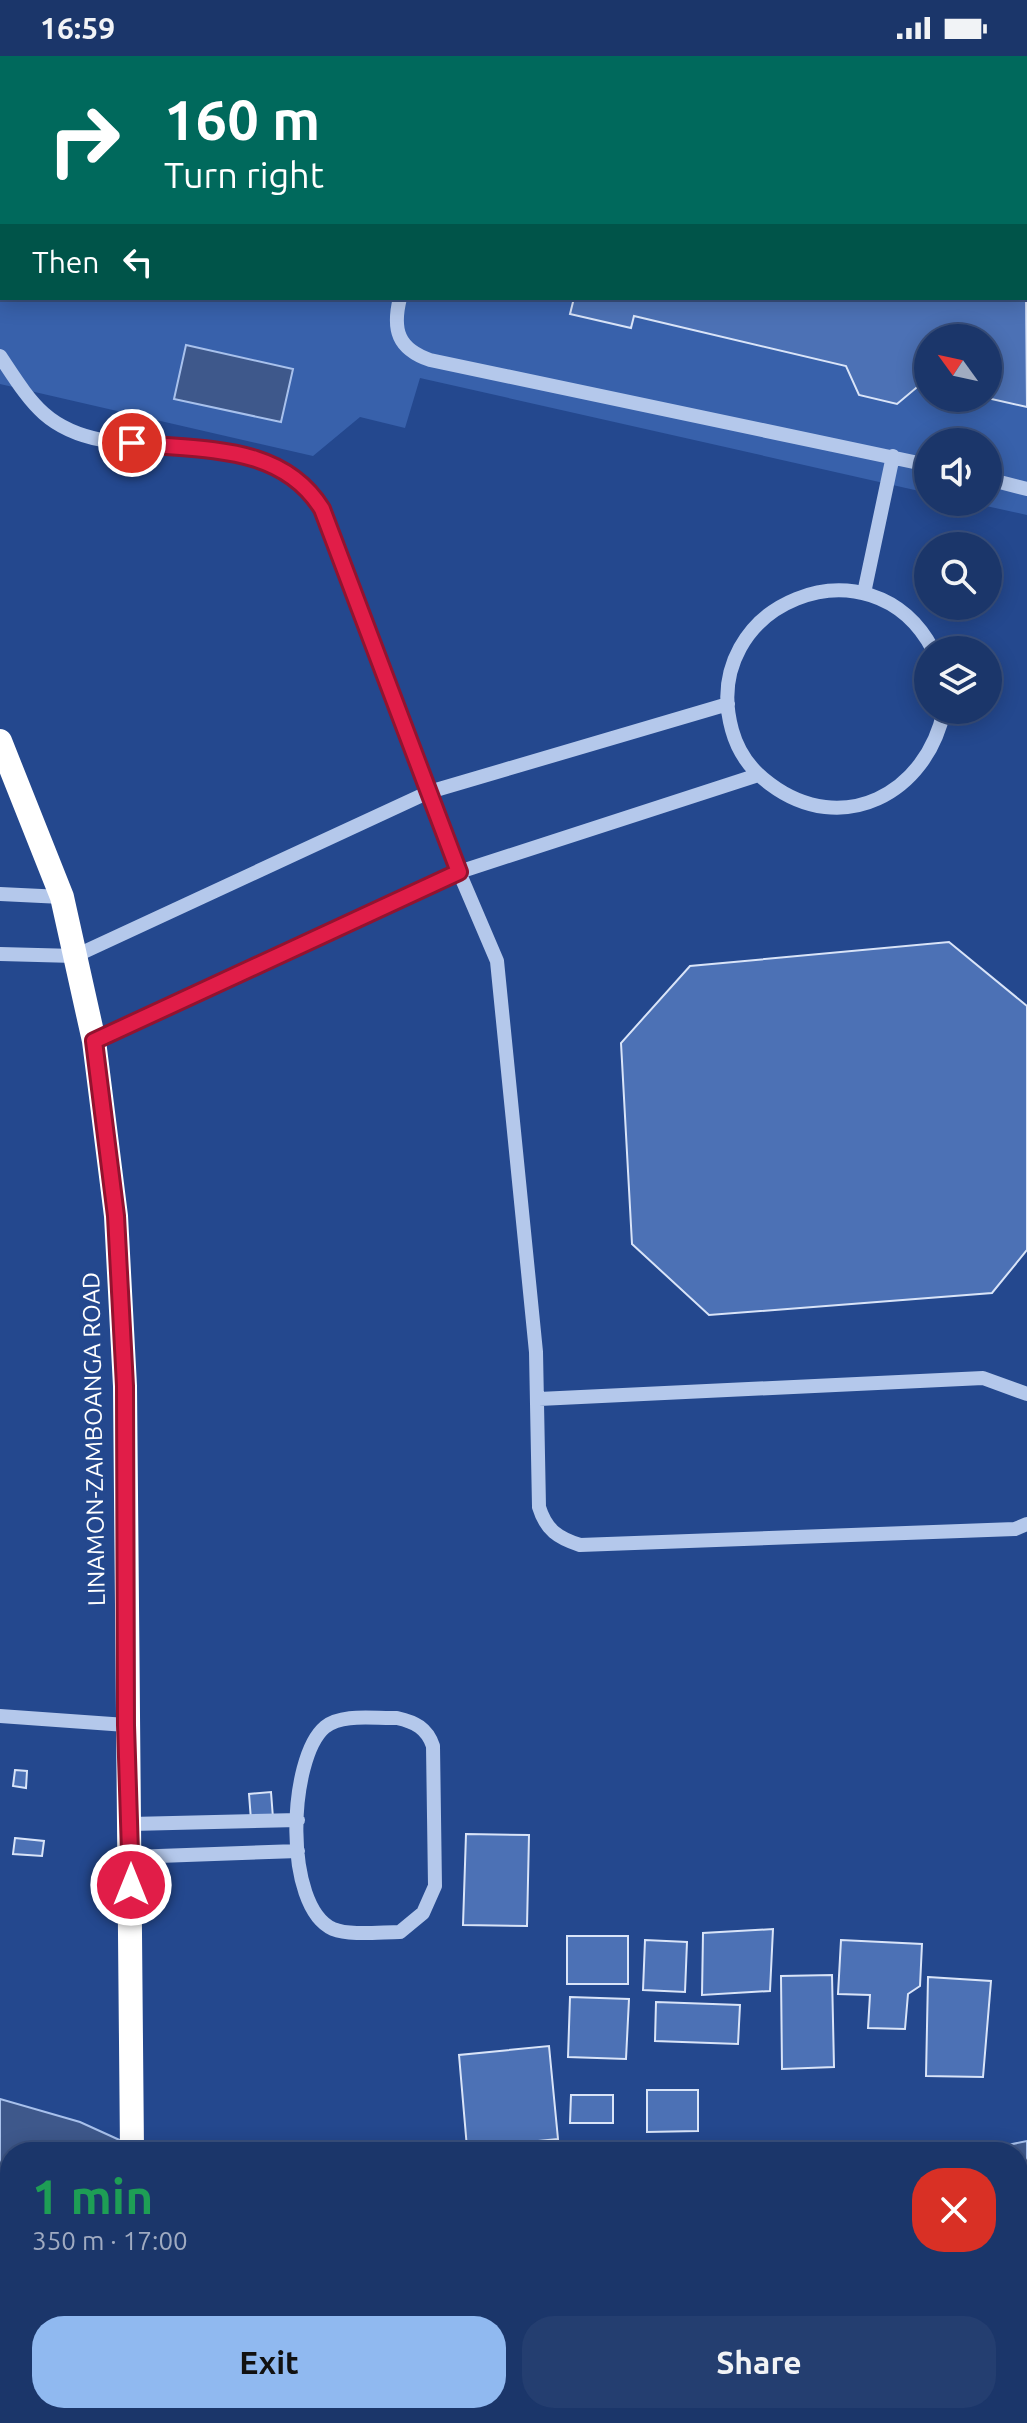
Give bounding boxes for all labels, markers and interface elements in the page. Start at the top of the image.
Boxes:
text: 16:59 [40,11,115,45]
icon: right [32,88,136,192]
text: 160 m [164,88,320,151]
text: Turn right [164,154,324,195]
icon: left [116,240,160,284]
text: Then [32,245,100,279]
north arrow [914,324,1002,412]
map controls [914,324,1002,724]
pin [98,409,166,477]
icon: arrive [110,421,154,465]
button: sound [914,428,1002,516]
button: search [914,532,1002,620]
button: layers [914,636,1002,724]
street label: LINAMON-ZAMBOANGA ROAD [77,1272,110,1606]
position arrow [89,1843,173,1927]
button: close [912,2168,996,2252]
text: 1 min [32,2169,153,2223]
text: 350 m · 17:00 [32,2226,188,2255]
button: Exit [32,2316,506,2408]
button: Share [522,2316,996,2408]

